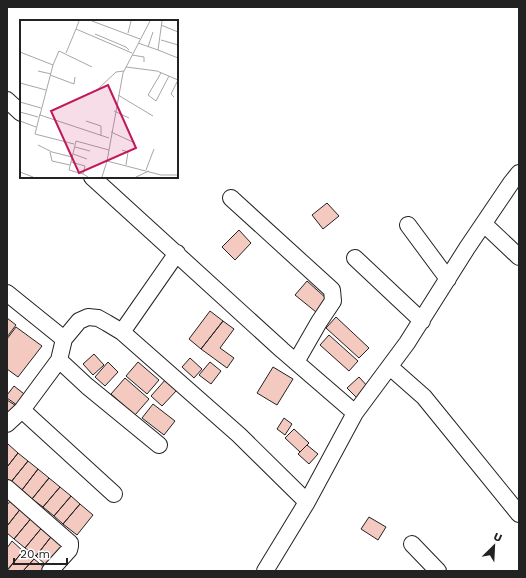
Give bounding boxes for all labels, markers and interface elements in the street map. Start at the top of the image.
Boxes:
inset map [20,20,178,178]
north arrow [474,526,514,566]
text: U [492,530,504,545]
scale bar [14,540,67,566]
text: 20 m [20,547,50,561]

